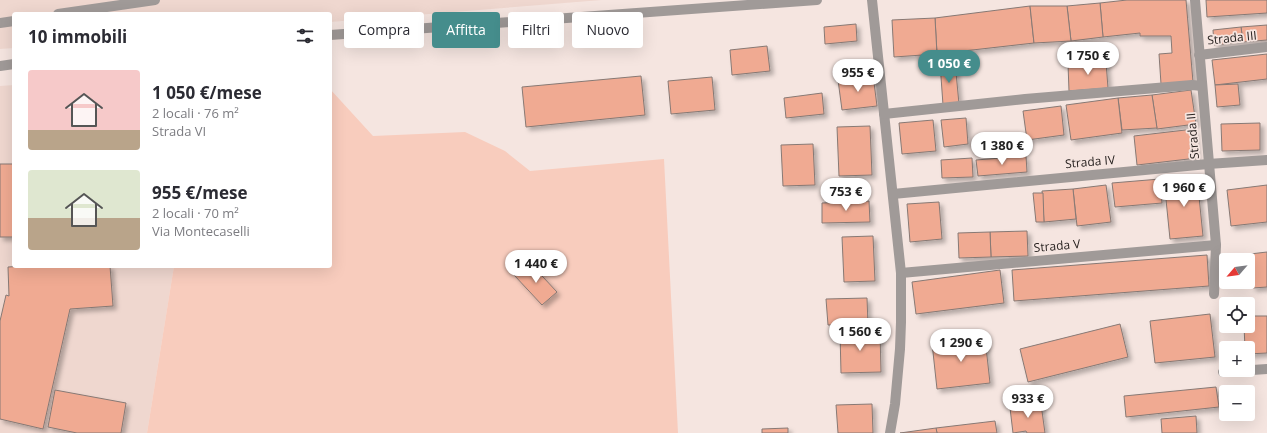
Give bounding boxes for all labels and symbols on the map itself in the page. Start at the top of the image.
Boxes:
street label: Strada III [1206,26,1258,49]
pin: 1 750 € [1051,42,1125,76]
pin: 1 050 € [912,50,986,84]
pin: 955 € [830,59,886,93]
street label: Strada II [1182,112,1203,160]
pin: 1 380 € [965,132,1039,166]
street label: Strada IV [1064,151,1116,172]
pin: 1 960 € [1147,174,1221,208]
pin: 753 € [818,178,874,212]
street label: Strada V [1033,235,1082,256]
pin: 1 440 € [499,250,573,284]
north arrow [1219,253,1255,289]
pin: 1 560 € [823,318,897,352]
pin: 1 290 € [924,329,998,363]
pin: 933 € [1000,385,1056,419]

